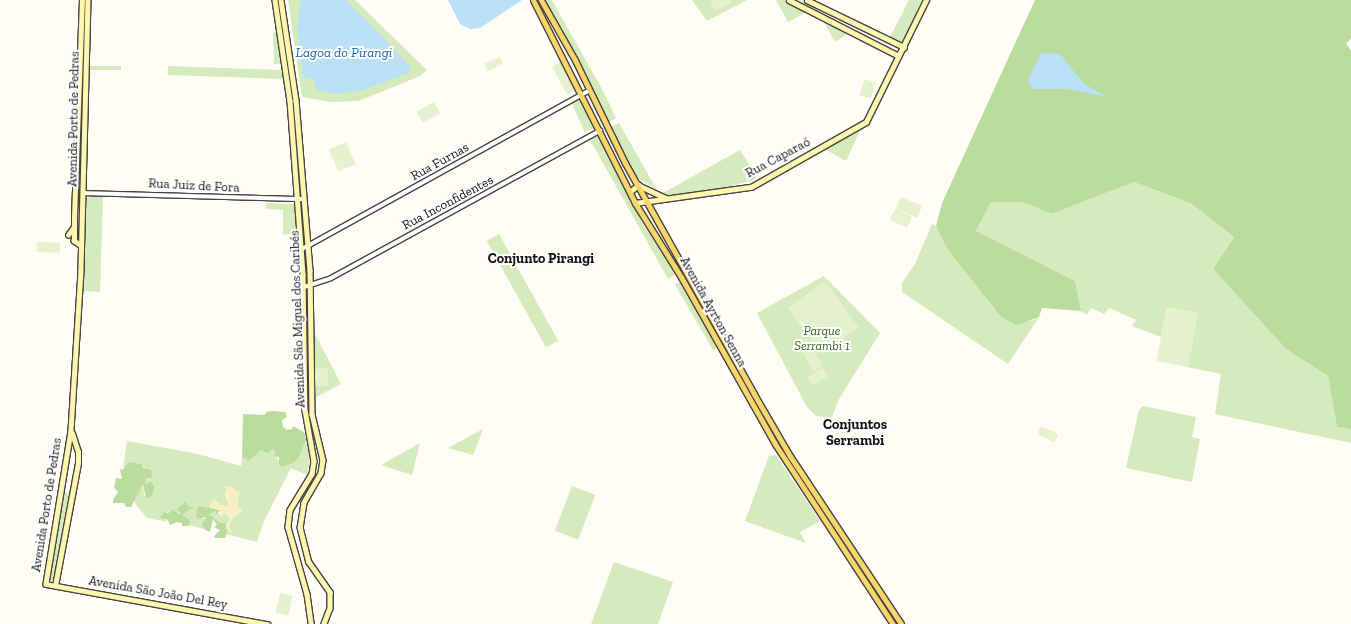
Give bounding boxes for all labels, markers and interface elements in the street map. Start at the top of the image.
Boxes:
water label: Lagoa do Pirangi [296,45,392,61]
street label: Avenida Porto de Pedras [65,51,83,187]
street label: Rua Caparaó [743,134,813,182]
street label: Rua Furnas [408,140,472,184]
street label: Rua Inconfidentes [400,172,496,234]
street label: Rua Juiz de Fora [148,176,240,196]
street label: Avenida São Miguel dos Caribés [287,230,309,408]
district label: Conjunto Pirangi [488,251,594,267]
street label: Avenida Ayrton Senna [676,254,750,370]
park label: Parque Serrambi 1 [794,324,850,355]
district label: Conjuntos Serrambi [823,417,887,450]
street label: Avenida Porto de Pedras [29,437,65,573]
street label: Avenida São João Del Rey [87,573,229,613]

